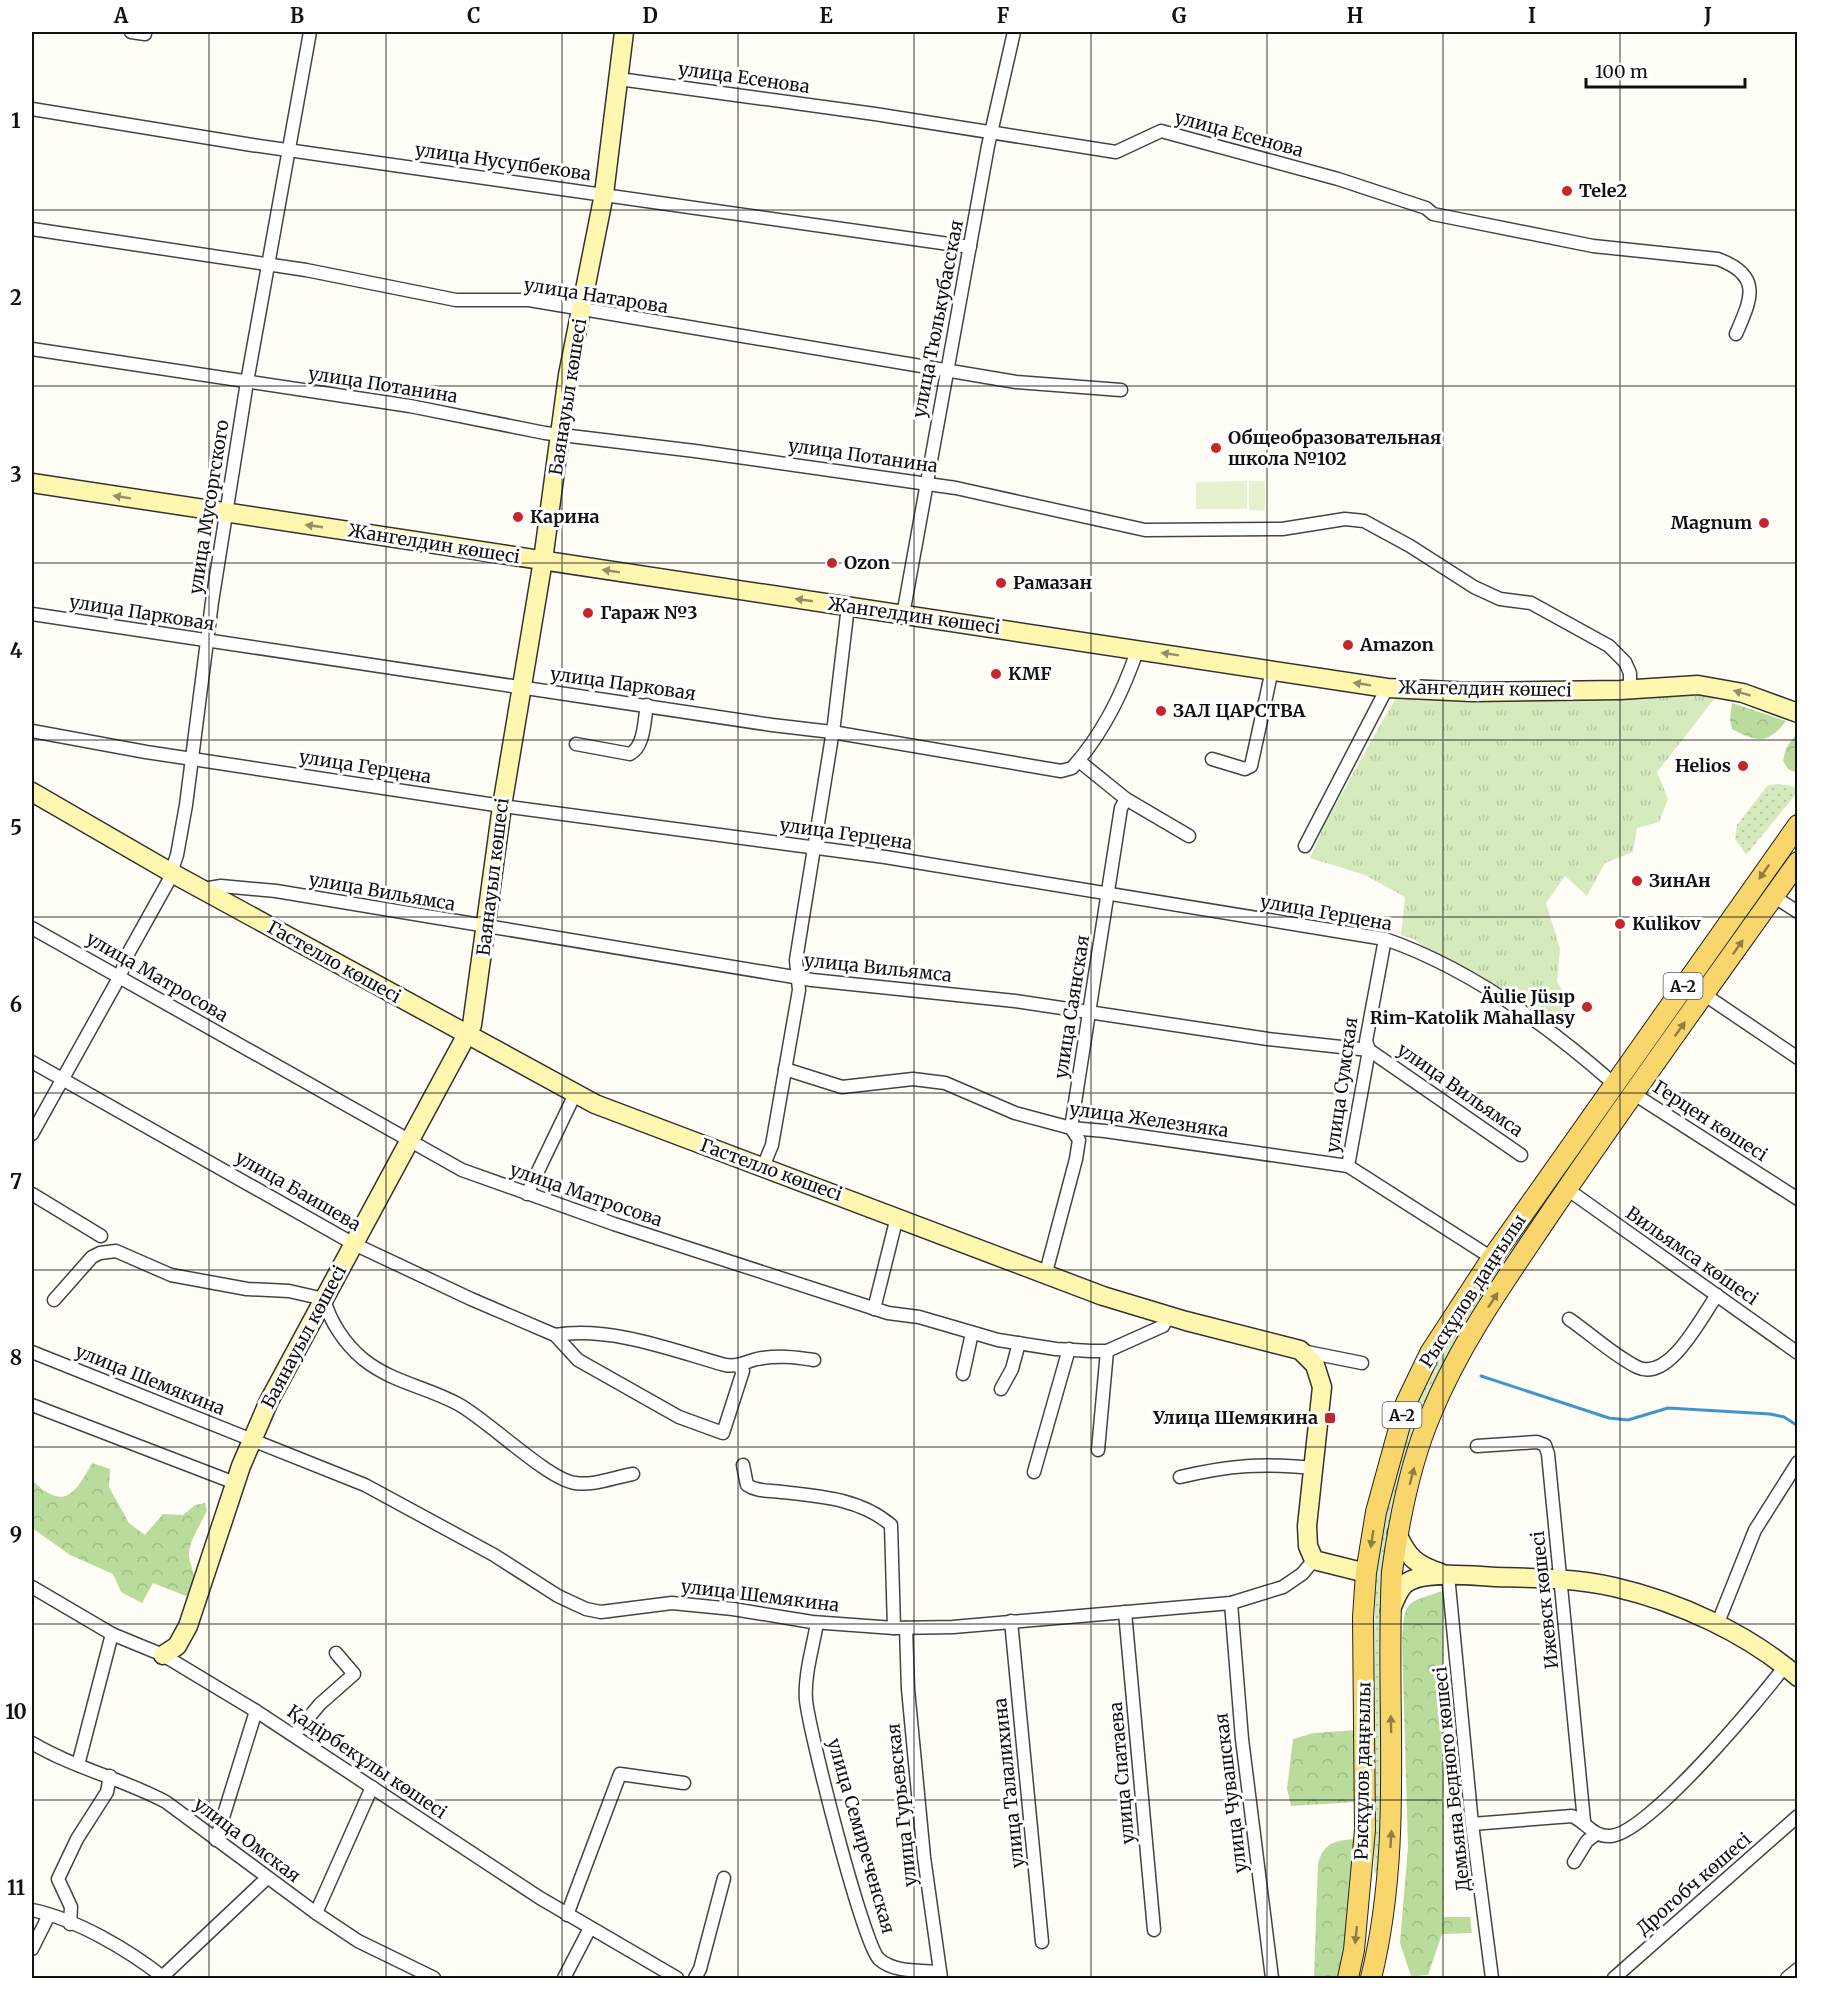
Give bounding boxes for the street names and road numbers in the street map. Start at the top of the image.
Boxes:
street label: улица Есенова [677,57,812,98]
street label: улица Есенова [1172,105,1306,162]
street label: улица Нусупбекова [413,138,593,185]
street label: улица Тюлькубасская [907,218,968,420]
street label: улица Натарова [522,273,670,318]
street label: Баянауыл көшесі [544,316,591,477]
street label: улица Потанина [307,361,460,408]
street label: улица Мусоргского [183,418,234,596]
street label: улица Потанина [787,434,940,477]
street label: Жангелдин көшесі [346,519,522,568]
street label: улица Парковая [68,590,217,635]
street label: Жангелдин көшесі [826,592,1002,639]
street label: улица Парковая [549,662,698,705]
street label: Жангелдин көшесі [1398,675,1572,702]
street label: улица Герцена [297,745,433,788]
street label: Баянауыл көшесі [471,796,514,957]
street label: улица Герцена [778,813,914,854]
street label: улица Вильямса [307,867,457,916]
street label: улица Герцена [1258,890,1394,935]
street label: Гастелло көшесі [263,915,405,1008]
street label: улица Матросова [82,927,233,1027]
street label: улица Саянская [1049,933,1094,1080]
street label: улица Вильямса [803,948,953,987]
road number: A-2 [1664,973,1702,999]
street label: улица Сумская [1321,1015,1362,1154]
street label: улица Вильямса [1393,1038,1528,1142]
street label: Герцен көшесі [1649,1075,1772,1166]
street label: улица Железняка [1068,1097,1230,1142]
street label: Гастелло көшесі [697,1133,845,1206]
street label: улица Баишева [231,1145,365,1236]
street label: улица Матросова [507,1158,666,1232]
street label: Вильямса көшесі [1622,1201,1763,1310]
street label: Рысқұлов даңғылы [1414,1210,1531,1372]
street label: Баянауыл көшесі [256,1261,351,1412]
street label: улица Шемякина [72,1339,229,1420]
road number: A-2 [1382,1402,1422,1428]
street label: Ижевск көшесі [1526,1530,1563,1670]
street label: улица Шемякина [680,1574,841,1617]
street label: Демьяна Бедного көшесі [1428,1665,1475,1893]
street label: Рысқұлов даңғылы [1349,1682,1376,1860]
street label: улица Талалихина [988,1697,1029,1869]
street label: Қадірбекұлы көшесі [283,1700,452,1824]
street label: улица Спатаева [1104,1701,1139,1845]
street label: улица Чувашская [1209,1712,1252,1874]
street label: улица Гурьевская [881,1722,922,1888]
street label: улица Семиреченская [823,1736,900,1936]
street label: улица Омская [189,1792,305,1887]
street label: Дрогобч көшесі [1632,1828,1756,1940]

